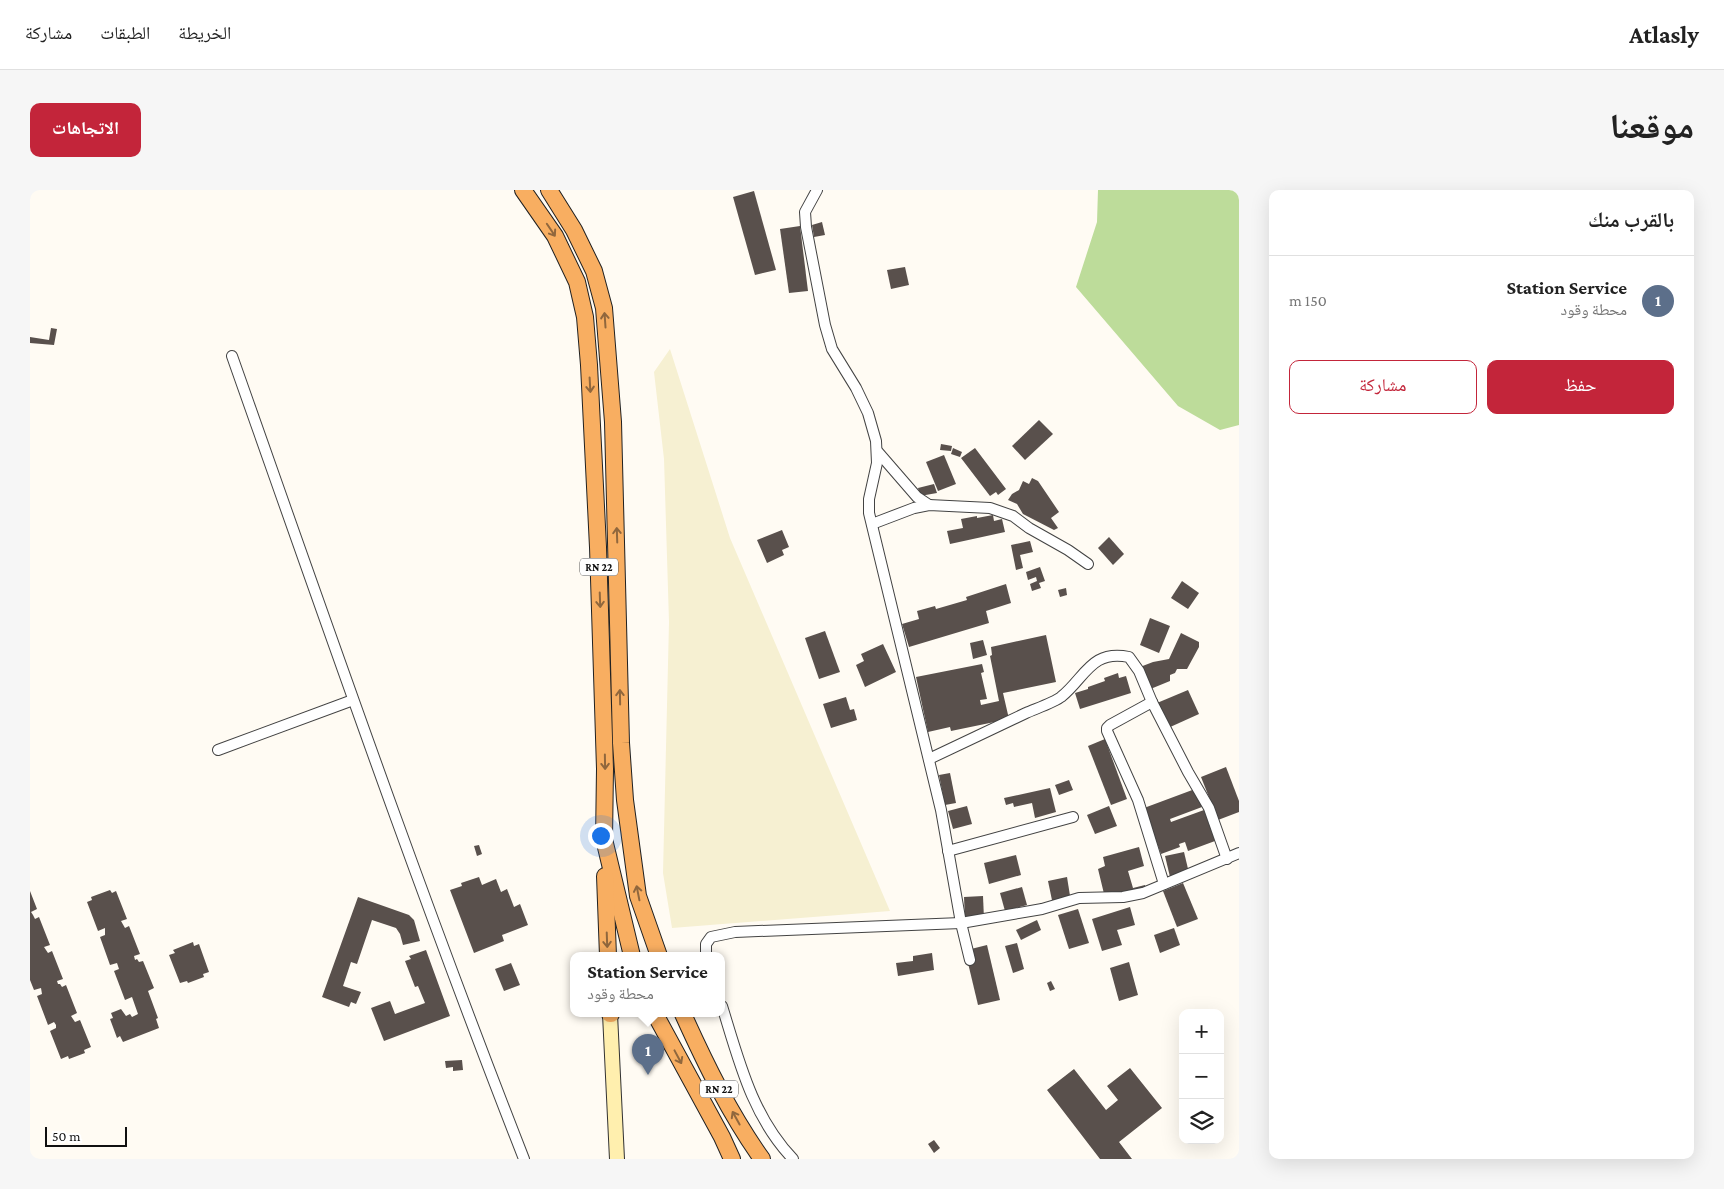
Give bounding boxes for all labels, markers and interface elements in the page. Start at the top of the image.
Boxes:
text: Atlasly [1629,21,1699,48]
text: مشاركة [25,23,72,43]
text: الطبقات [100,23,150,43]
text: الخريطة [178,23,231,43]
button: الاتجاهات [30,103,141,157]
text: موقعنا [1609,107,1694,146]
text: بالقرب منك [1588,208,1674,232]
one-way arrow [546,223,556,237]
text: Station Service [1506,277,1627,298]
text: 150 m [1289,292,1327,309]
text: 1 [1655,292,1661,309]
text: محطة وقود [1560,301,1627,318]
one-way arrow [600,312,610,328]
button: مشاركة [1289,360,1477,414]
button: حفظ [1487,360,1674,414]
one-way arrow [586,377,595,393]
one-way arrow [612,527,621,543]
road number: RN 22 [580,558,618,576]
one-way arrow [595,592,605,608]
one-way arrow [615,689,625,706]
one-way arrow [600,754,609,770]
your location [588,823,614,849]
one-way arrow [633,886,642,902]
one-way arrow [603,932,612,948]
popup [570,952,725,1017]
text: Station Service [587,961,708,982]
text: محطة وقود [587,985,654,1002]
map controls [1179,1009,1224,1144]
button: + [1179,1009,1224,1054]
pin: 1 [632,1034,664,1075]
one-way arrow [673,1049,683,1064]
button: − [1179,1054,1224,1099]
road number: RN 22 [700,1081,738,1098]
button: layers [1179,1099,1224,1144]
one-way arrow [730,1112,740,1126]
scale bar [45,1124,128,1147]
text: 50 m [52,1128,80,1144]

